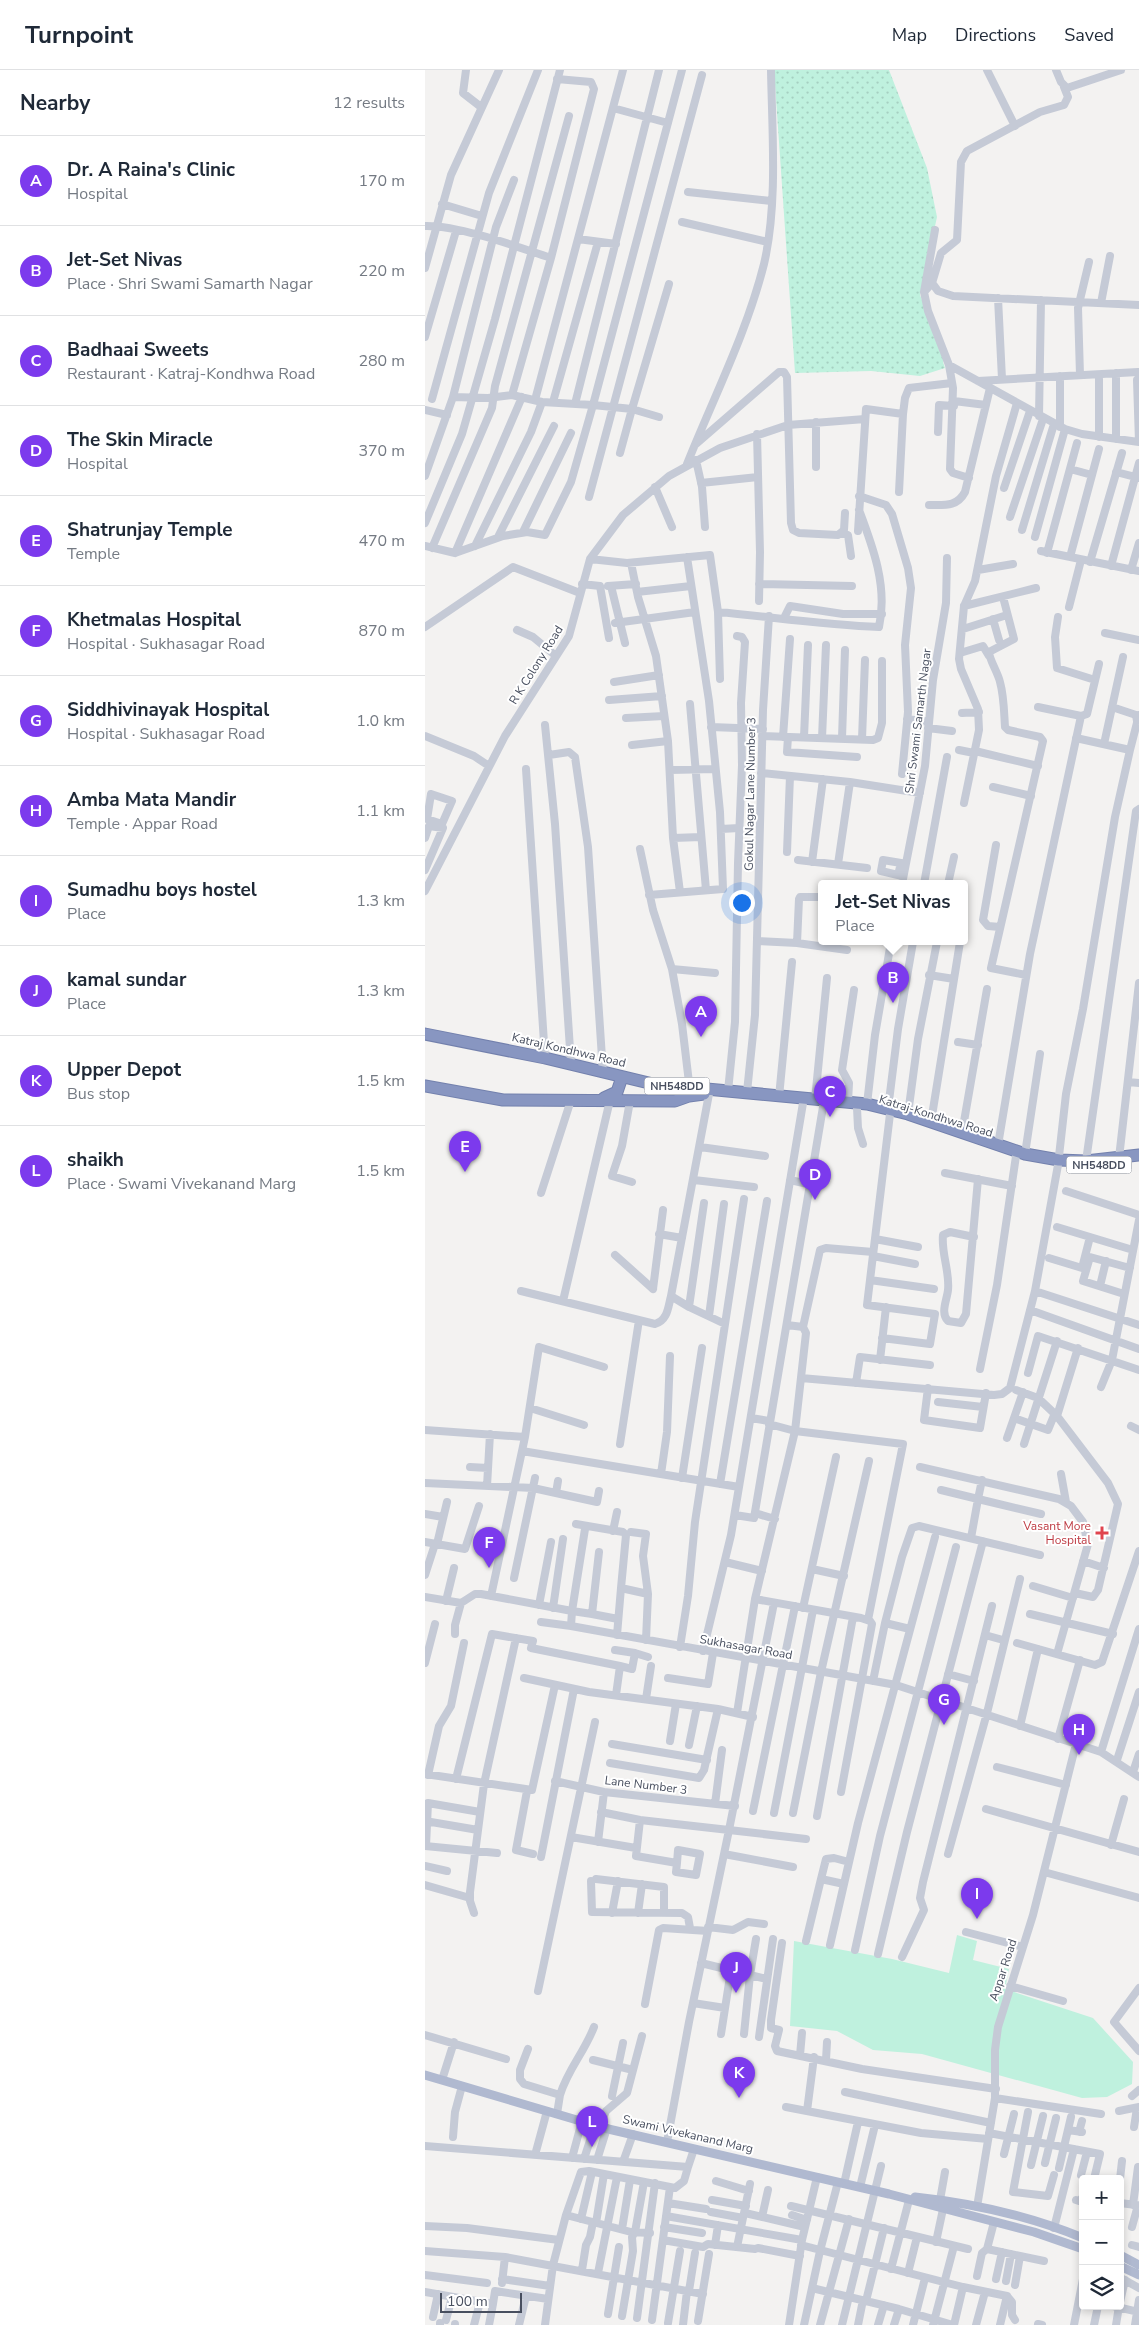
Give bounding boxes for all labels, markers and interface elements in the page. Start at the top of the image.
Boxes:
text: Turnpoint [25,19,133,51]
text: Map [892,23,927,47]
text: Directions [955,23,1036,47]
text: Saved [1064,23,1114,47]
text: Nearby [20,89,90,117]
text: 12 results [333,92,405,114]
text: Dr. A Raina's Clinic [67,157,235,183]
text: A [30,170,42,192]
text: 170 m [358,170,405,192]
text: Hospital [67,183,128,205]
text: Jet-Set Nivas [67,247,182,273]
text: B [30,260,42,282]
text: 220 m [358,260,405,282]
text: Place · Shri Swami Samarth Nagar [67,273,313,295]
text: Badhaai Sweets [67,337,209,363]
text: C [31,350,41,372]
text: 280 m [358,350,405,372]
text: Restaurant · Katraj-Kondhwa Road [67,363,315,385]
text: The Skin Miracle [67,427,213,453]
text: D [30,440,42,462]
text: 370 m [358,440,405,462]
text: Hospital [67,453,128,475]
text: Shatrunjay Temple [67,517,233,543]
text: E [31,530,41,552]
text: 470 m [358,530,405,552]
text: Temple [67,543,120,565]
text: Khetmalas Hospital [67,607,241,633]
text: F [32,620,41,642]
text: 870 m [358,620,405,642]
street label: R K Colony Road [505,623,567,707]
text: Hospital · Sukhasagar Road [67,633,265,655]
street label: Shri Swami Samarth Nagar [901,647,935,795]
text: Siddhivinayak Hospital [67,697,269,723]
text: G [30,710,42,732]
text: 1.0 km [356,710,405,732]
street label: Gokul Nagar Lane Number 3 [741,717,759,871]
text: Hospital · Sukhasagar Road [67,723,265,745]
text: Amba Mata Mandir [67,787,236,813]
text: H [30,800,42,822]
text: 1.1 km [356,800,405,822]
text: Temple · Appar Road [67,813,218,835]
text: Sumadhu boys hostel [67,877,257,903]
popup [818,880,968,945]
text: Jet-Set Nivas [835,889,951,915]
text: I [34,890,38,912]
text: 1.3 km [356,890,405,912]
your location [729,890,755,916]
text: Place [67,903,106,925]
text: Place [835,915,874,937]
pin: B [877,962,909,1003]
text: kamal sundar [67,967,186,993]
text: J [33,980,39,1002]
text: 1.3 km [356,980,405,1002]
text: Place [67,993,106,1015]
pin: A [685,996,717,1037]
street label: Katraj Kondhwa Road [510,1029,628,1071]
text: Upper Depot [67,1057,181,1083]
text: K [31,1070,41,1092]
text: 1.5 km [356,1070,405,1092]
pin: C [814,1076,846,1117]
road number: NH548DD [645,1078,709,1094]
text: Bus stop [67,1083,130,1105]
street label: Katraj-Kondhwa Road [877,1091,995,1141]
pin: E [449,1131,481,1172]
text: shaikh [67,1147,124,1173]
road number: NH548DD [1067,1156,1131,1174]
pin: D [799,1159,831,1200]
text: L [32,1160,41,1182]
text: 1.5 km [356,1160,405,1182]
text: Place · Swami Vivekanand Marg [67,1173,296,1195]
place label: Vasant More Hospital [1022,1518,1091,1548]
marker: Vasant More Hospital [1095,1526,1109,1540]
pin: F [473,1527,505,1568]
street label: Sukhasagar Road [698,1631,794,1663]
pin: G [928,1684,960,1725]
pin: H [1063,1714,1095,1755]
street label: Lane Number 3 [604,1772,688,1798]
pin: I [961,1878,993,1919]
street label: Appar Road [985,1937,1021,2003]
pin: J [720,1952,752,1993]
pin: K [723,2057,755,2098]
pin: L [576,2106,608,2147]
street label: Swami Vivekanand Marg [621,2111,755,2157]
map controls [1079,2175,1124,2310]
button: + [1079,2175,1124,2220]
button: − [1079,2220,1124,2265]
button: layers [1079,2265,1124,2310]
scale bar [440,2290,523,2313]
text: 100 m [447,2292,488,2311]

